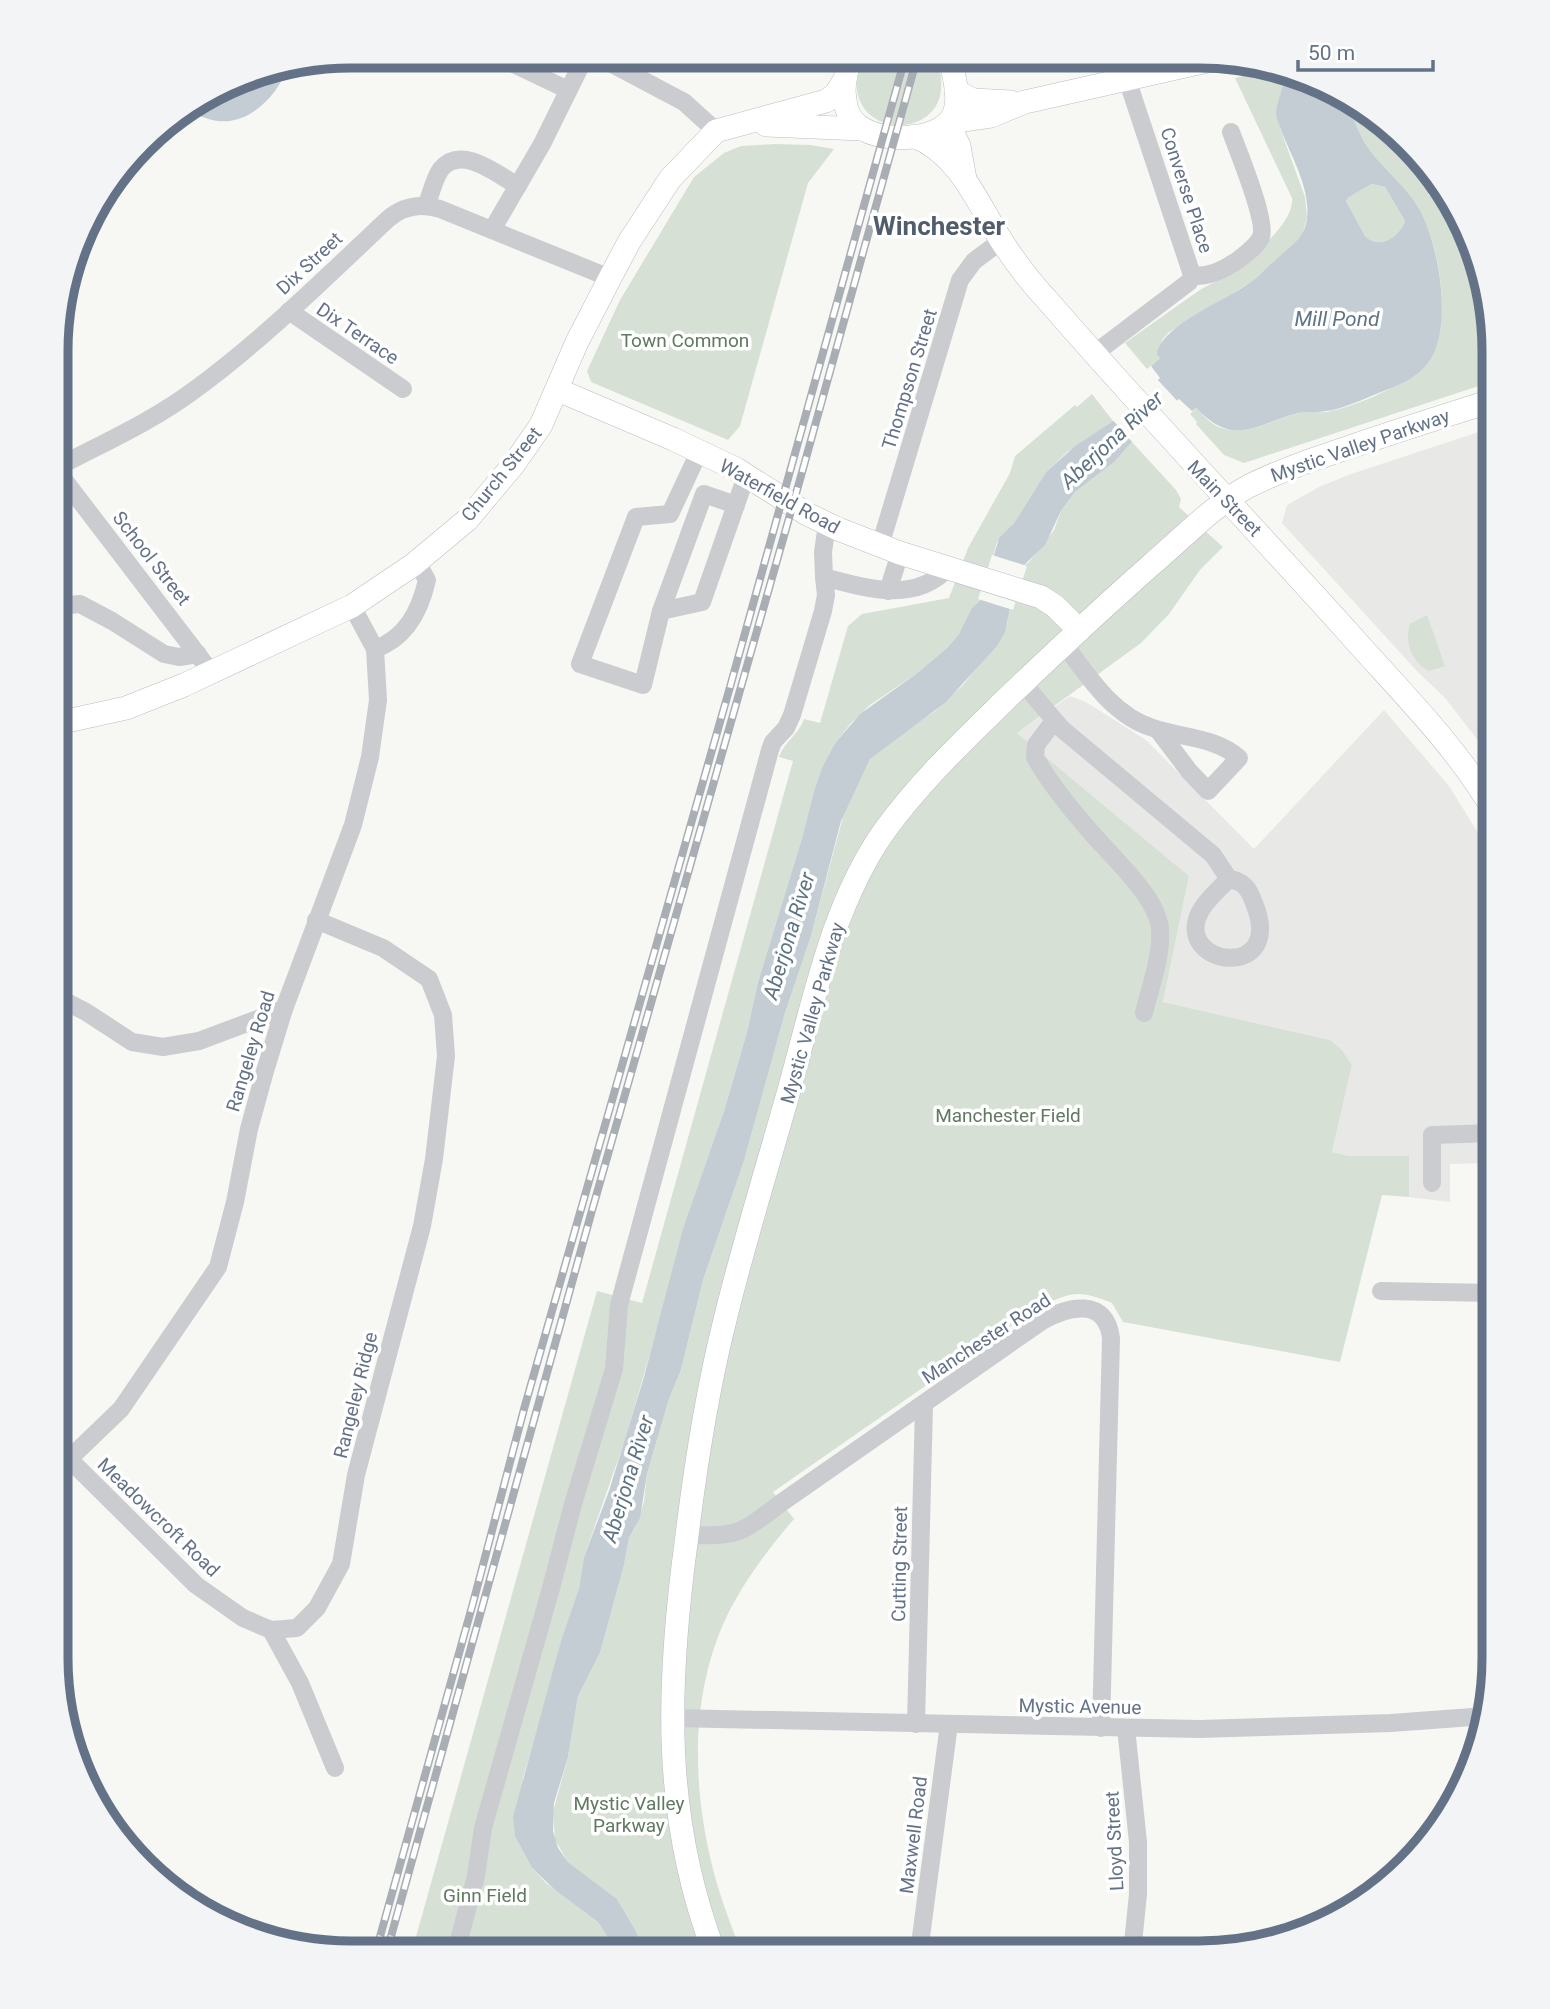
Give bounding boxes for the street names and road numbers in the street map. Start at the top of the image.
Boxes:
street label: Converse Place [1155,124,1218,256]
street label: Dix Street [272,227,347,300]
street label: Dix Terrace [312,298,403,369]
street label: Thompson Street [877,306,942,452]
street label: Mystic Valley Parkway [1268,404,1453,487]
street label: Church Street [456,422,546,526]
street label: Waterfield Road [716,454,844,539]
street label: Main Street [1183,456,1267,541]
street label: School Street [108,507,195,610]
street label: Mystic Valley Parkway [776,920,849,1106]
street label: Rangeley Road [221,988,280,1114]
street label: Manchester Road [918,1288,1055,1389]
street label: Rangeley Ridge [329,1330,382,1461]
street label: Meadowcroft Road [93,1453,225,1582]
street label: Cutting Street [887,1506,912,1622]
street label: Mystic Avenue [1018,1694,1142,1719]
street label: Maxwell Road [895,1775,932,1895]
street label: Lloyd Street [1100,1790,1129,1891]

